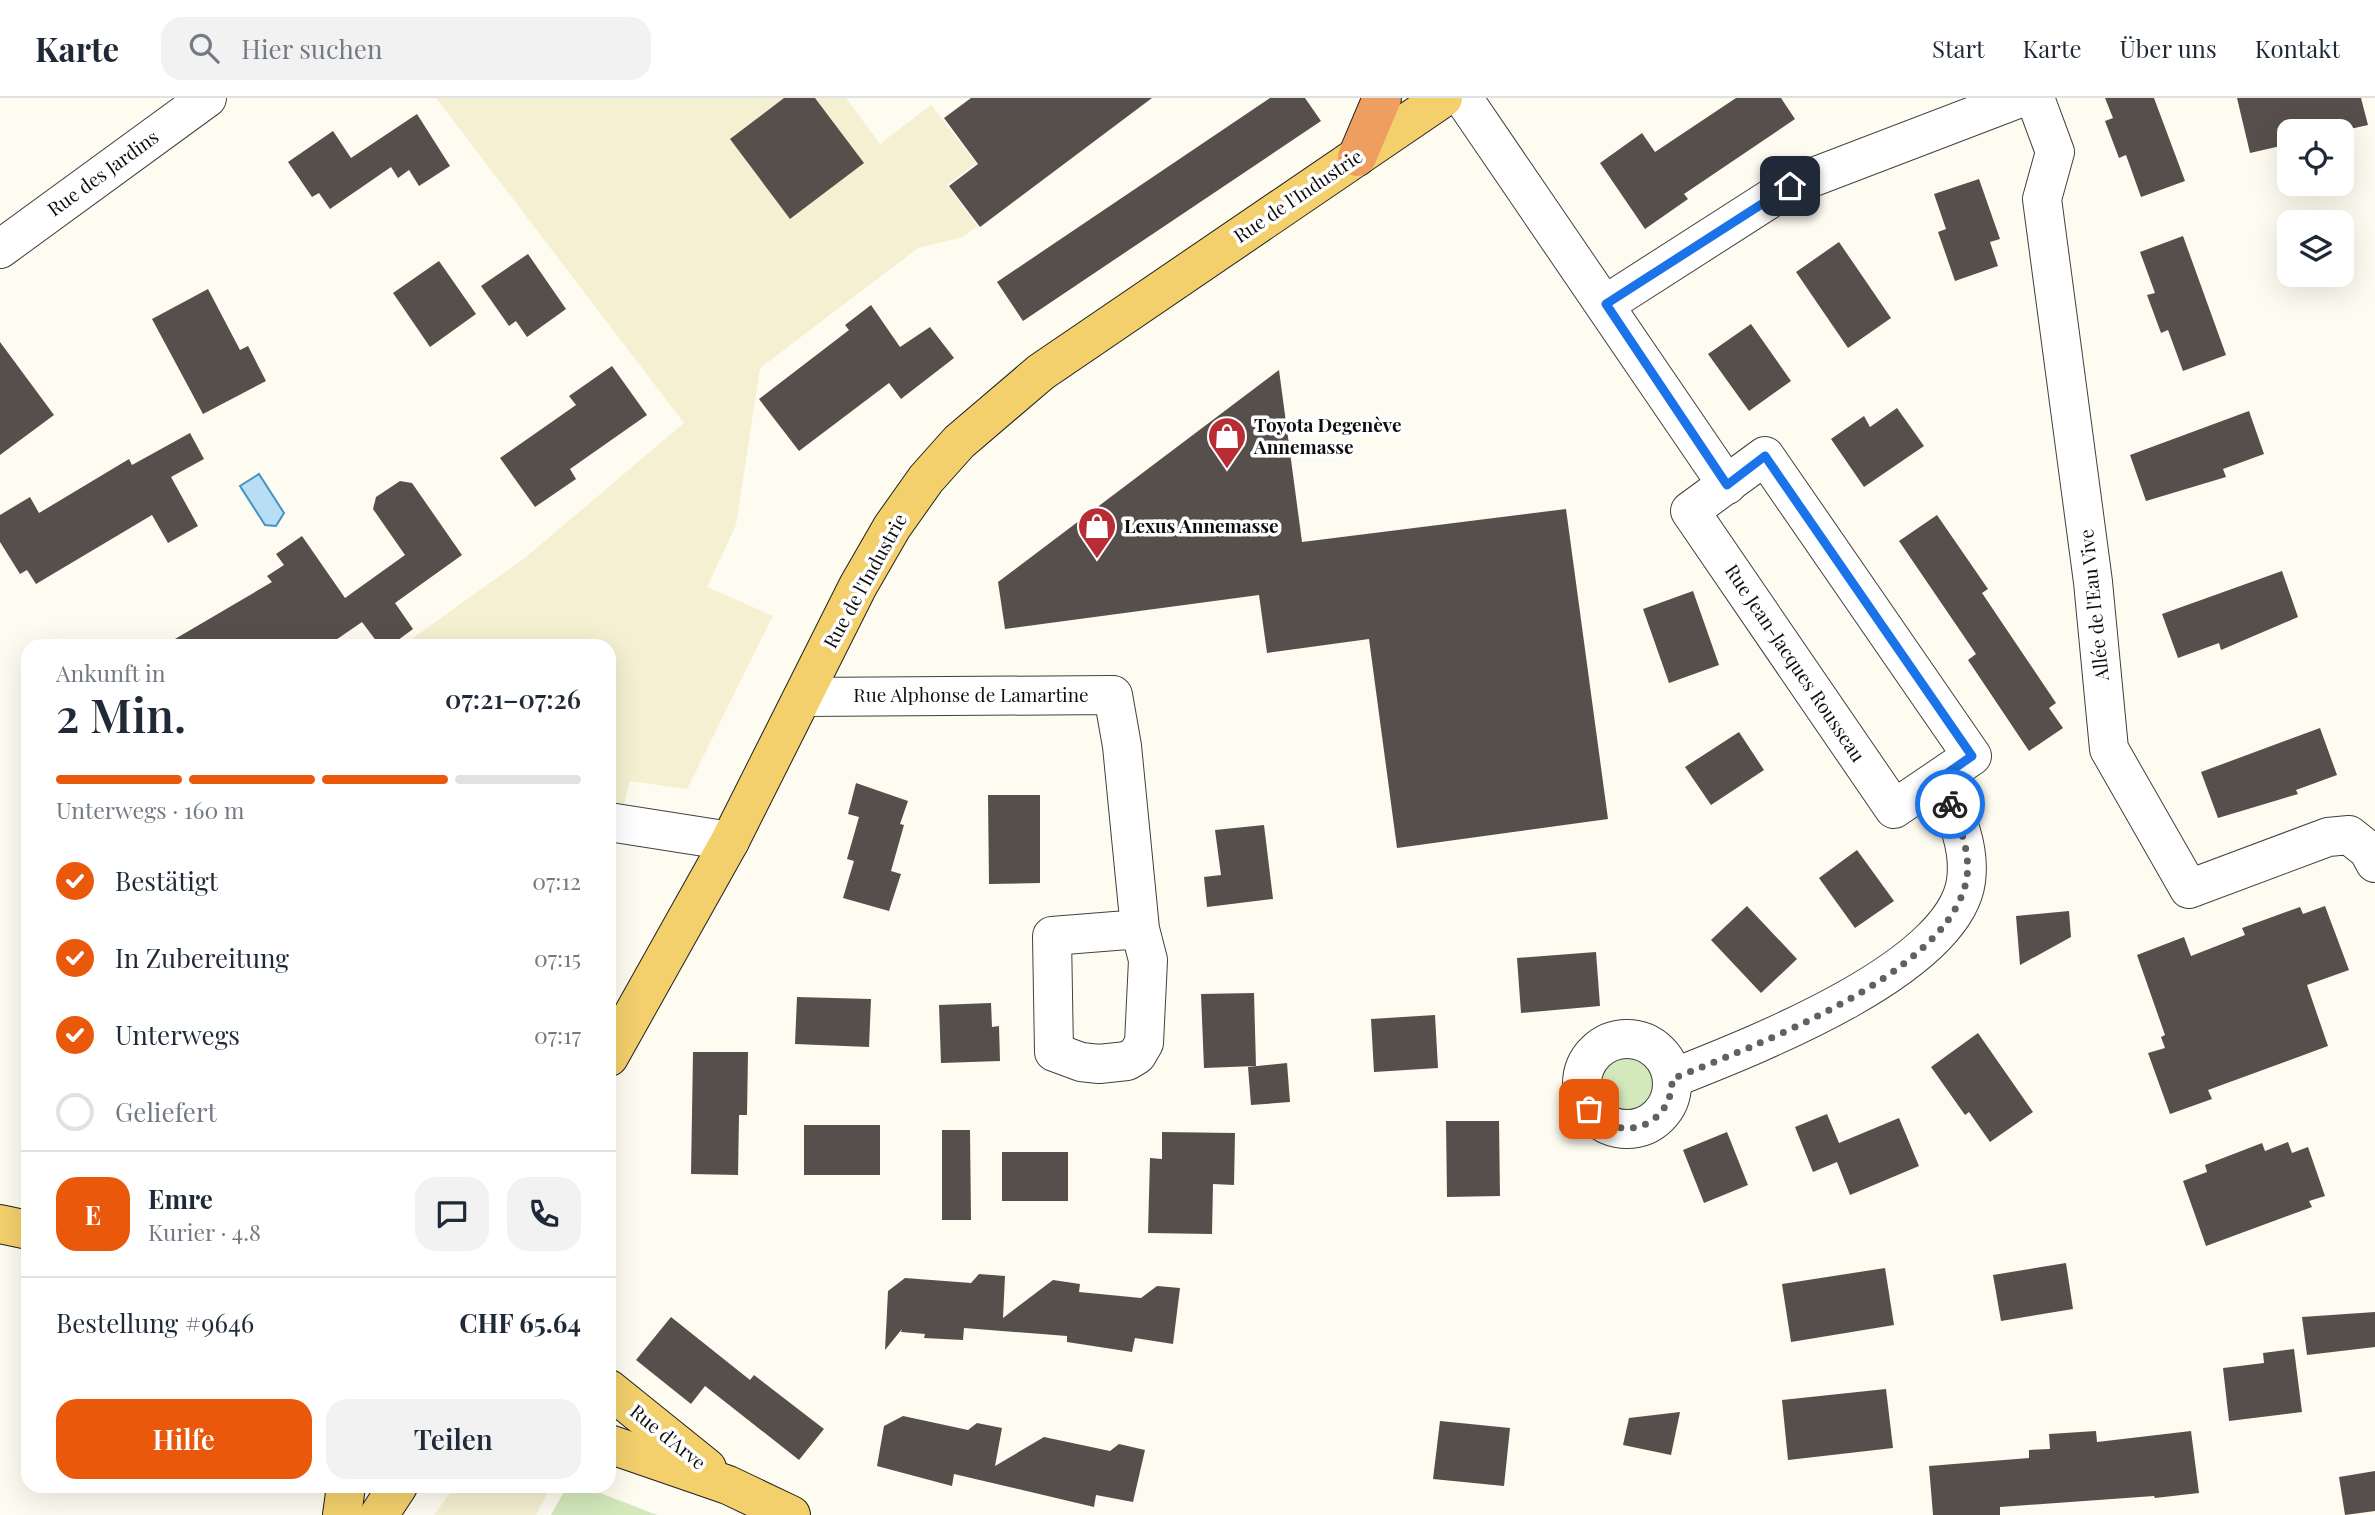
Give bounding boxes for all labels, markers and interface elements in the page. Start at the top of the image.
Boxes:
search box [161,17,651,80]
text: Karte [35,26,119,70]
icon: search [185,29,223,67]
text: Hier suchen [241,31,383,66]
text: Start [1932,32,1985,64]
text: Karte [2023,32,2082,64]
text: Über uns [2120,32,2217,64]
text: Kontakt [2255,32,2340,64]
map controls [2277,119,2354,287]
button: locate [2277,119,2354,196]
street label: Rue des Jardins [42,123,163,221]
street label: Rue de l'Industrie [1228,142,1367,248]
pin [1760,156,1820,216]
icon: home [1771,167,1809,205]
button: layers [2277,210,2354,287]
place label: Toyota Degenève Annemasse [1253,411,1402,459]
shop icon: Toyota Degenève Annemasse [1206,415,1248,470]
shop icon: Lexus Annemasse [1076,505,1118,560]
street label: Rue de l'Industrie [816,509,912,653]
place label: Lexus Annemasse [1124,512,1279,538]
street label: Allée de l'Eau Vive [2072,528,2114,683]
street label: Rue Jean-Jacques Rousseau [1720,559,1872,766]
text: Ankunft in [56,657,166,688]
text: 07:21–07:26 [445,681,581,716]
street label: Rue Alphonse de Lamartine [853,681,1089,707]
text: 2 Min. [56,683,186,745]
courier [1915,769,1985,839]
icon: bike [1931,785,1969,823]
text: Unterwegs · 160 m [56,794,244,825]
icon: check [56,862,94,900]
text: Bestätigt [115,863,218,898]
text: 07:12 [532,865,581,896]
icon: check [56,939,94,977]
text: In Zubereitung [115,940,289,975]
text: 07:15 [534,942,581,973]
icon: check [56,1016,94,1054]
text: Unterwegs [115,1017,240,1052]
text: 07:17 [534,1019,581,1050]
pin [1559,1079,1619,1139]
icon: bag [1570,1090,1608,1128]
text: Geliefert [115,1094,217,1129]
button: chat [415,1177,489,1251]
button: phone [507,1177,581,1251]
text: Emre [148,1181,213,1216]
text: E [85,1197,101,1232]
text: Kurier · 4.8 [148,1216,261,1247]
text: Bestellung #9646 [56,1305,254,1340]
text: CHF 65.64 [459,1305,581,1340]
street label: Rue d'Arve [625,1398,712,1475]
button: Hilfe [56,1399,312,1479]
button: Teilen [326,1399,581,1479]

